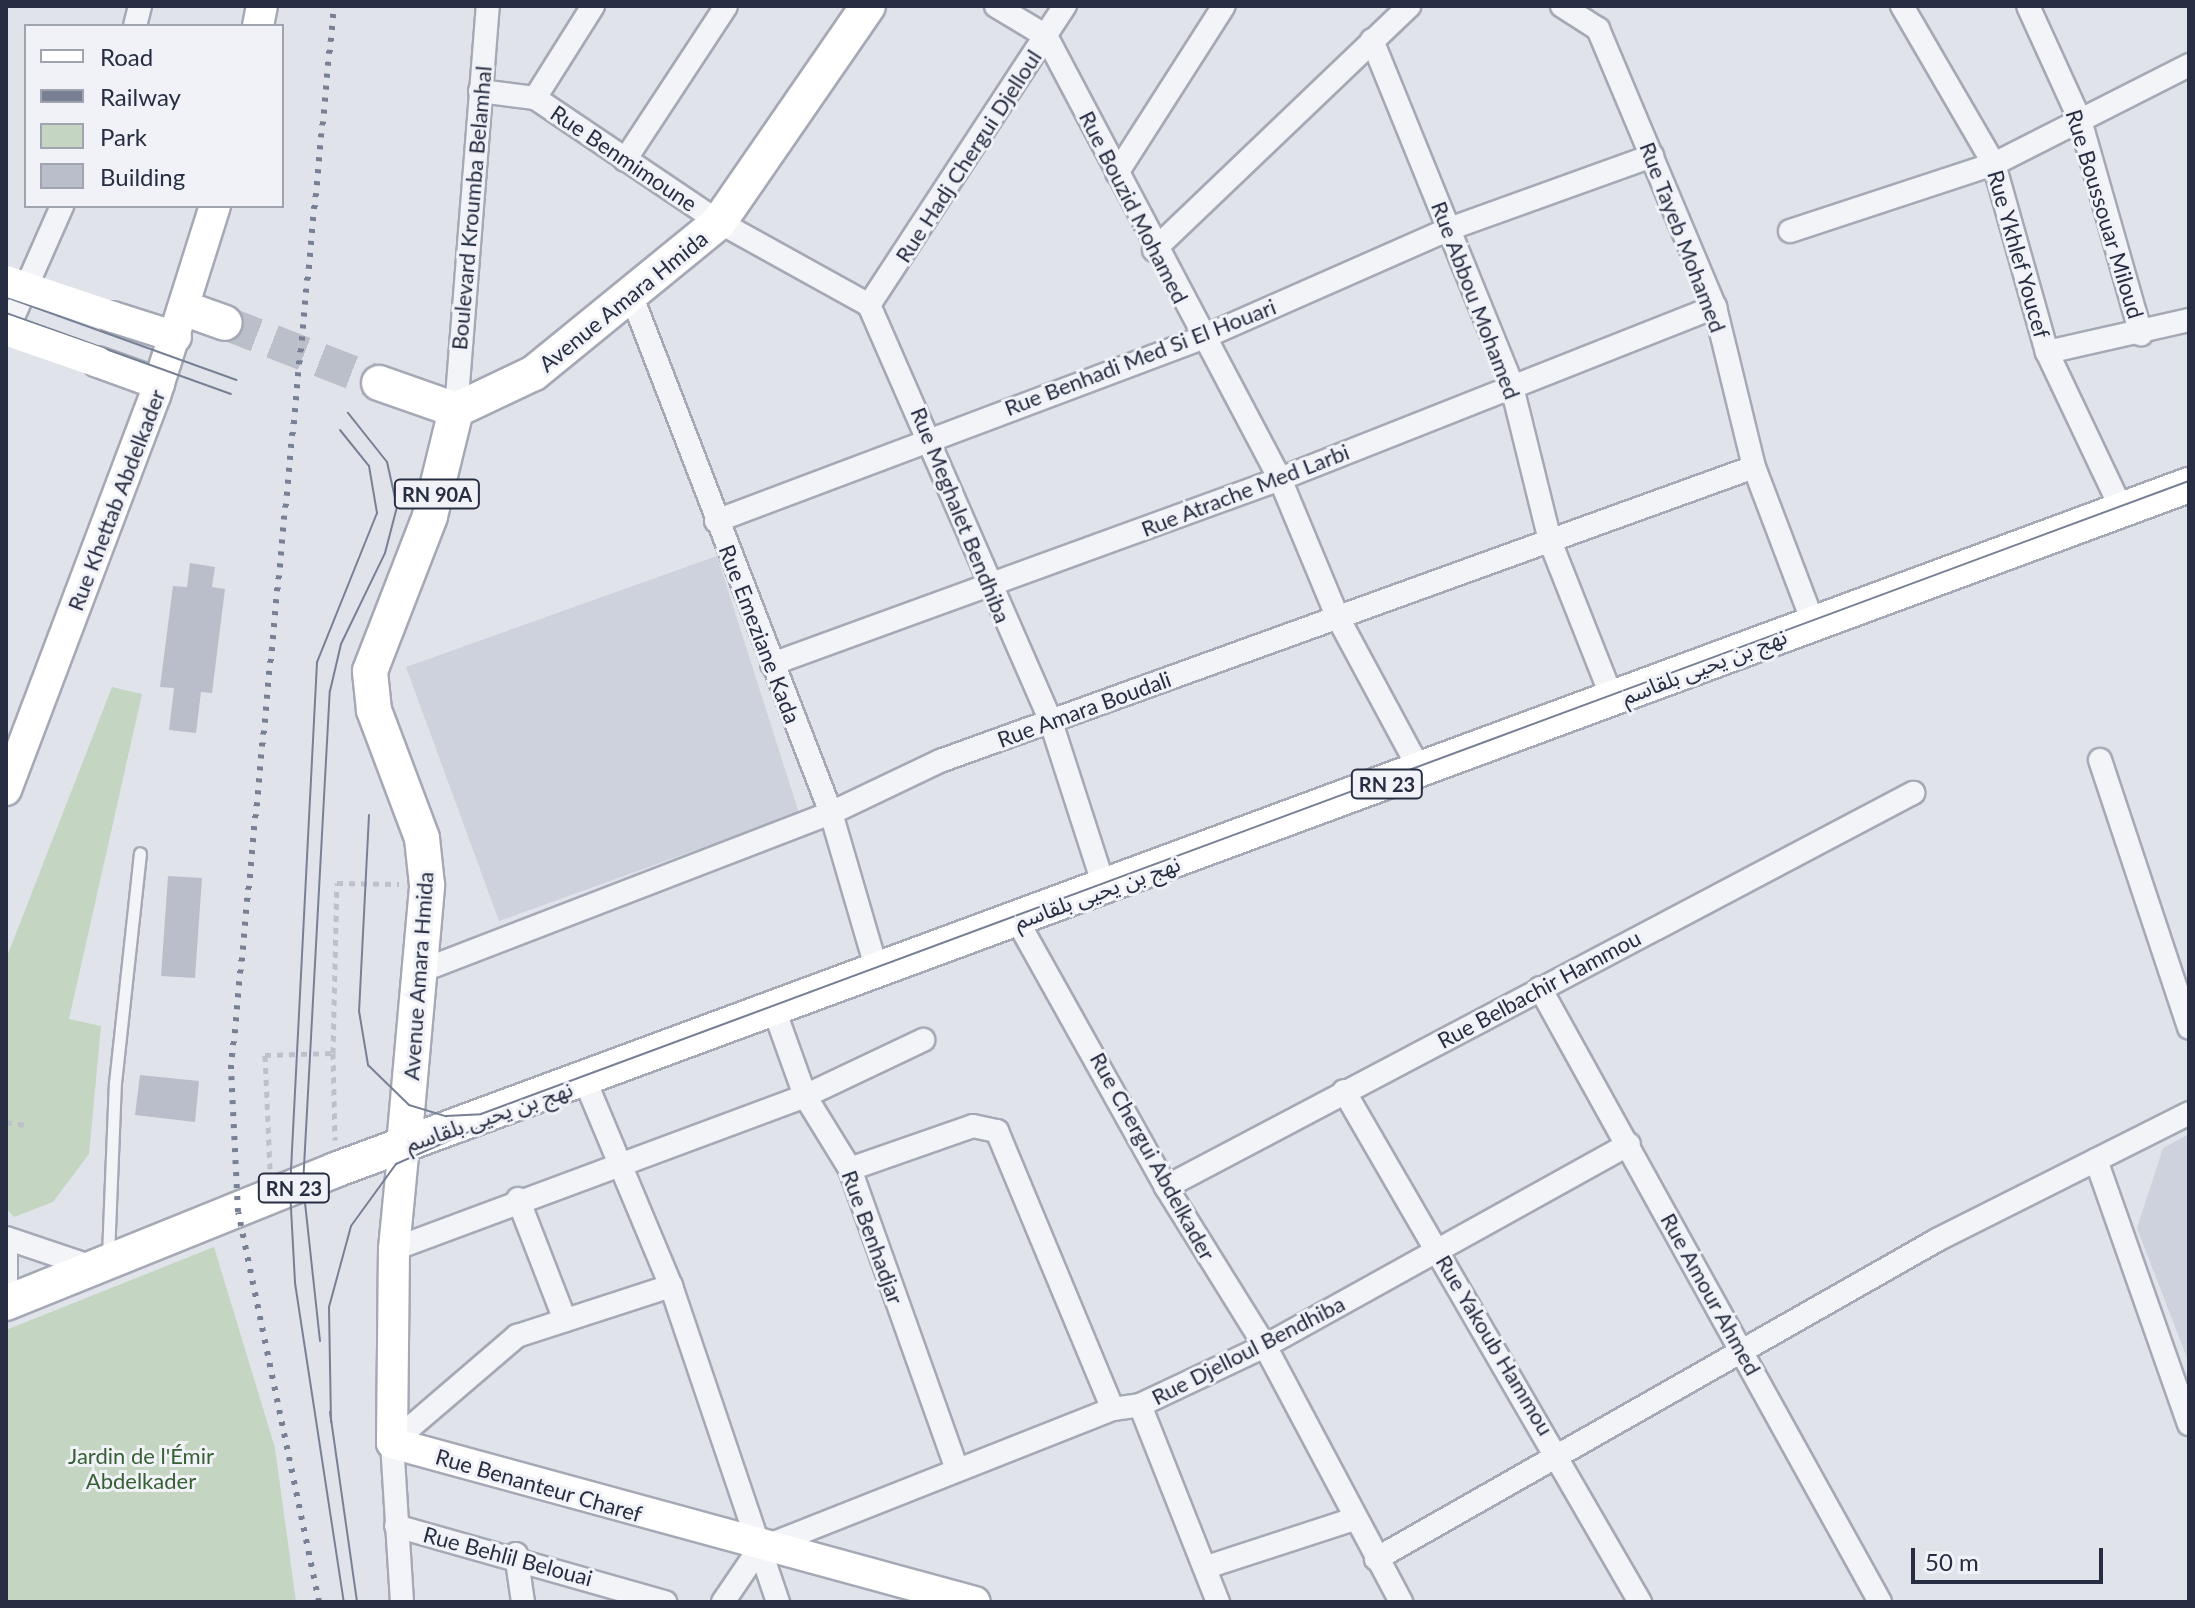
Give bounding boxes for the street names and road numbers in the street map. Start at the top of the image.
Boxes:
street label: Rue Hadj Chergui Djelloul [889,45,1047,267]
street label: Boulevard Kroumba Belamhal [445,65,497,351]
street label: Rue Benmimoune [546,99,702,217]
street label: Rue Bouzid Mohamed [1074,106,1194,308]
street label: Rue Boussouar Miloud [2061,106,2149,322]
street label: Rue Tayeb Mohamed [1634,138,1732,336]
street label: Rue Ykhlef Youcef [1982,166,2056,342]
street label: Rue Abbou Mohamed [1426,197,1526,403]
street label: Avenue Amara Hmida [533,225,713,377]
street label: Rue Benhadi Med Si El Houari [1001,293,1279,421]
street label: Rue Khettab Abdelkader [61,385,171,615]
street label: Rue Meghalet Bendhiba [906,403,1016,627]
street label: Rue Atrache Med Larbi [1137,438,1353,542]
road number: RN 90A [393,478,481,510]
street label: Rue Emeziane Kada [714,541,806,727]
street label: نهج بن يحيى بلقاسم [1618,622,1790,710]
street label: Rue Amara Boudali [993,665,1175,753]
road number: RN 23 [1349,768,1425,800]
street label: نهج بن يحيى بلقاسم [1010,850,1184,934]
street label: Avenue Amara Hmida [398,870,438,1082]
street label: Rue Belbachir Hammou [1433,924,1645,1054]
street label: Rue Chergui Abdelkader [1085,1047,1221,1265]
street label: نهج بن يحيى بلقاسم [402,1075,576,1157]
street label: Rue Benhadjar [837,1166,909,1308]
road number: RN 23 [256,1172,332,1204]
street label: Rue Amour Ahmed [1655,1207,1767,1381]
street label: Rue Yakoub Hammou [1430,1250,1560,1440]
street label: Rue Djelloul Bendhiba [1147,1290,1349,1410]
street label: Rue Benanteur Charef [433,1443,645,1527]
street label: Rue Behlil Belouai [421,1521,595,1591]

